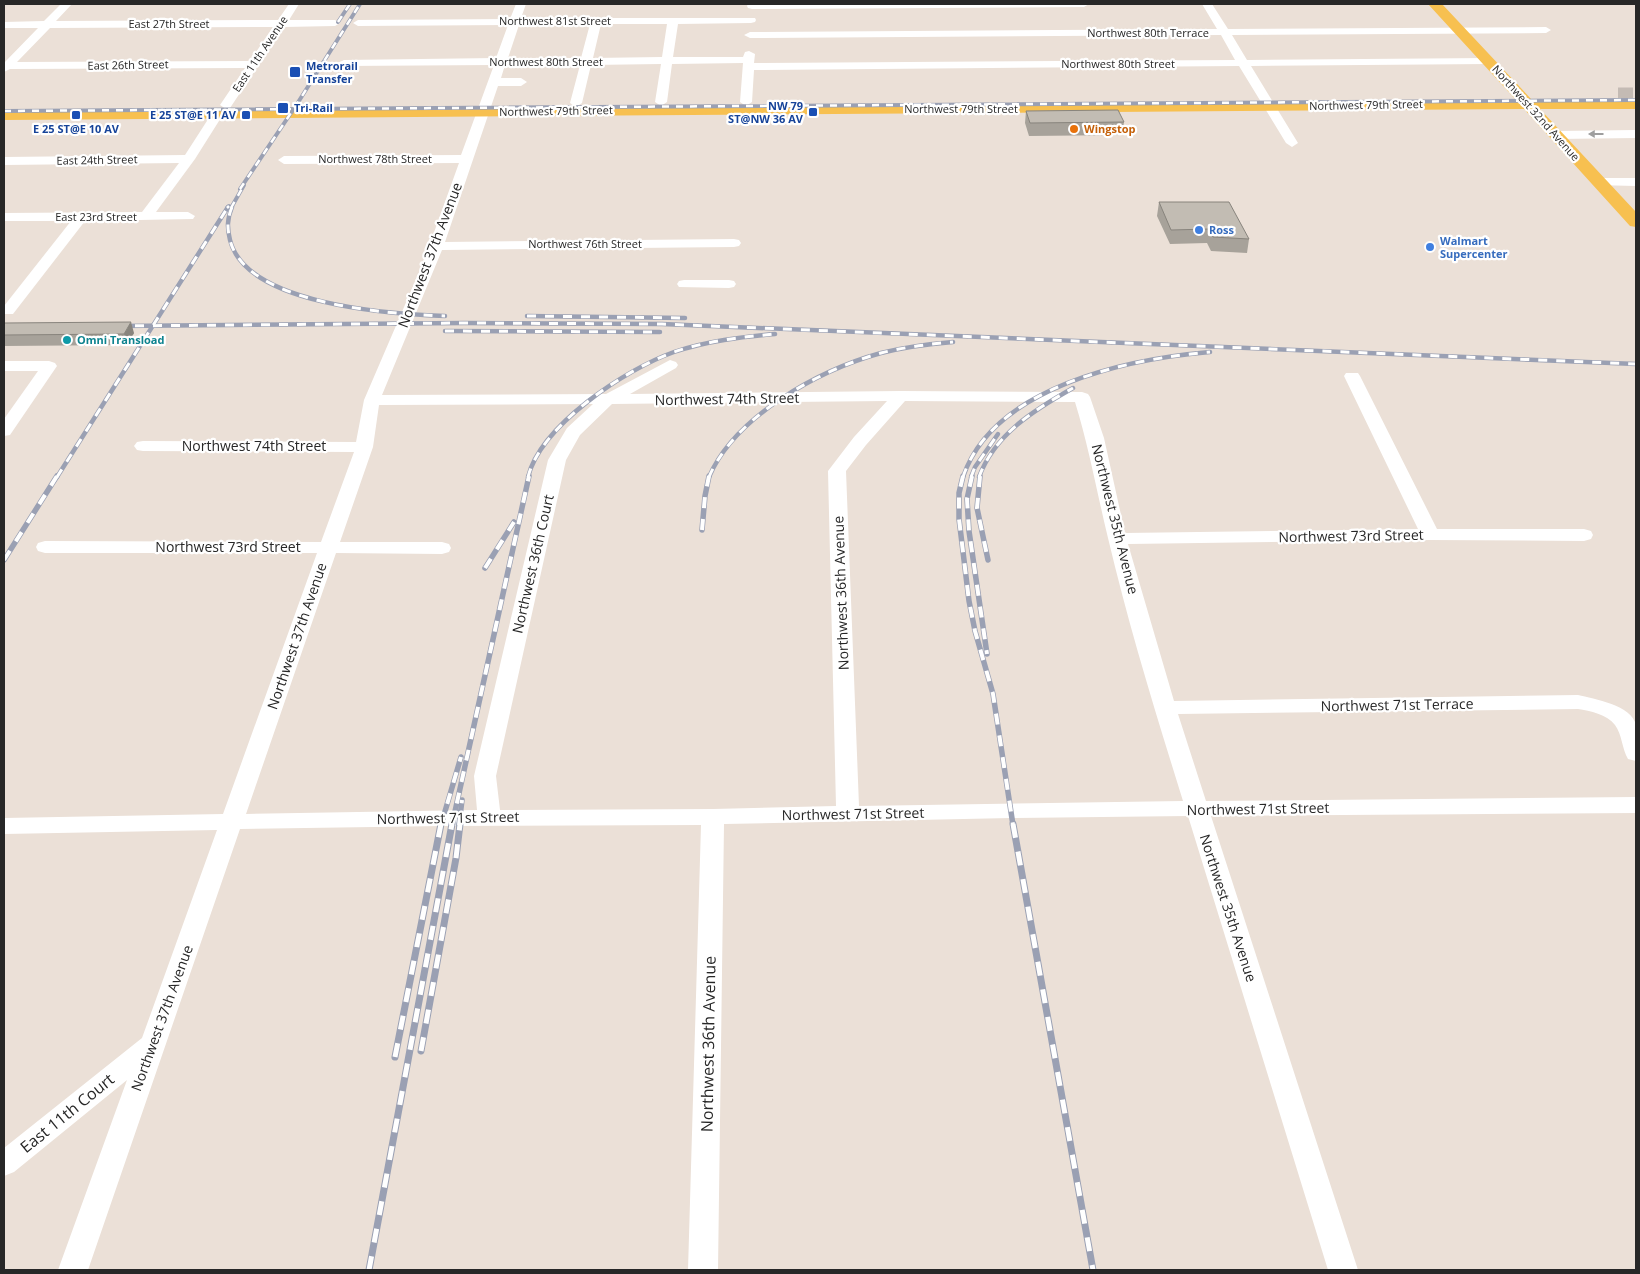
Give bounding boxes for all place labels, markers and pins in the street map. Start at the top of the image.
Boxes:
place label: Metrorail Transfer [306,58,358,86]
marker: Metrorail Transfer [288,65,302,79]
place label: NW 79 ST@NW 36 AV [728,98,804,126]
place label: Tri-Rail [294,100,333,115]
marker: Tri-Rail [276,101,290,115]
marker: NW 79 ST@NW 36 AV [807,106,819,118]
place label: E 25 ST@E 11 AV [150,107,237,122]
marker: E 25 ST@E 10 AV [70,109,82,121]
marker: E 25 ST@E 11 AV [240,109,252,121]
place label: E 25 ST@E 10 AV [33,121,120,136]
place label: Wingstop [1084,121,1135,136]
marker: Wingstop [1068,123,1080,135]
place label: Ross [1209,222,1235,237]
marker: Ross [1193,224,1205,236]
place label: Walmart Supercenter [1440,233,1507,261]
marker: Walmart Supercenter [1424,241,1436,253]
place label: Omni Transload [77,332,165,347]
marker: Omni Transload [61,334,73,346]

